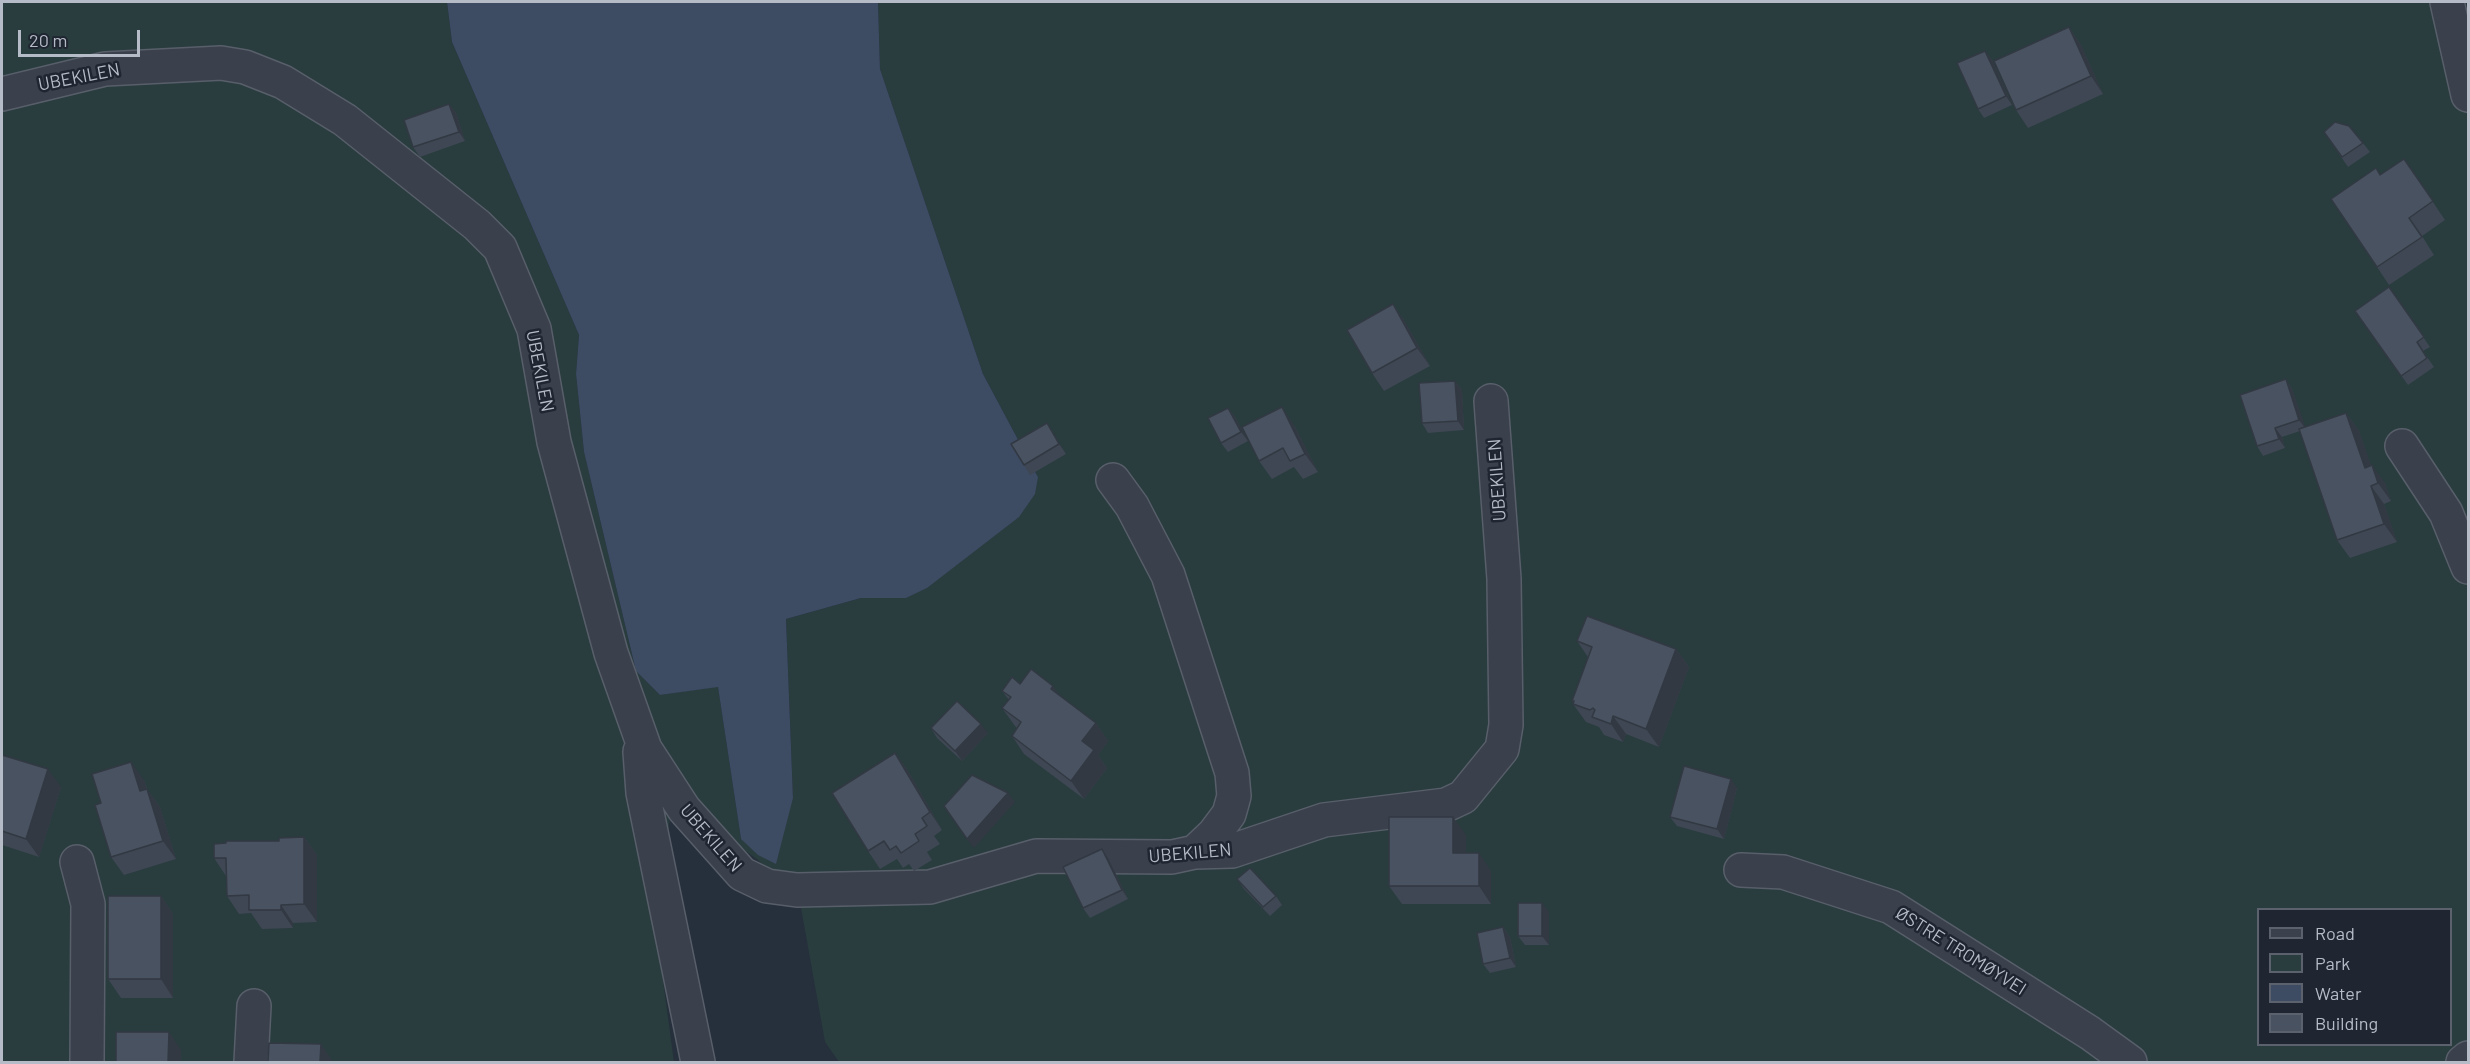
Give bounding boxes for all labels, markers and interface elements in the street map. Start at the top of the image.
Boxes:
scale bar [21,18,142,56]
text: 20 m [29,29,67,51]
street label: UBEKILEN [36,59,122,95]
street label: UBEKILEN [522,328,558,414]
street label: UBEKILEN [1483,438,1511,522]
street label: UBEKILEN [676,800,746,876]
street label: UBEKILEN [1148,839,1232,867]
street label: ØSTRE TROMØYVEI [1892,902,2030,1000]
legend [2257,908,2452,1046]
text: Road [2315,922,2355,944]
text: Park [2315,952,2350,974]
text: Water [2315,982,2362,1004]
text: Building [2315,1012,2378,1034]

